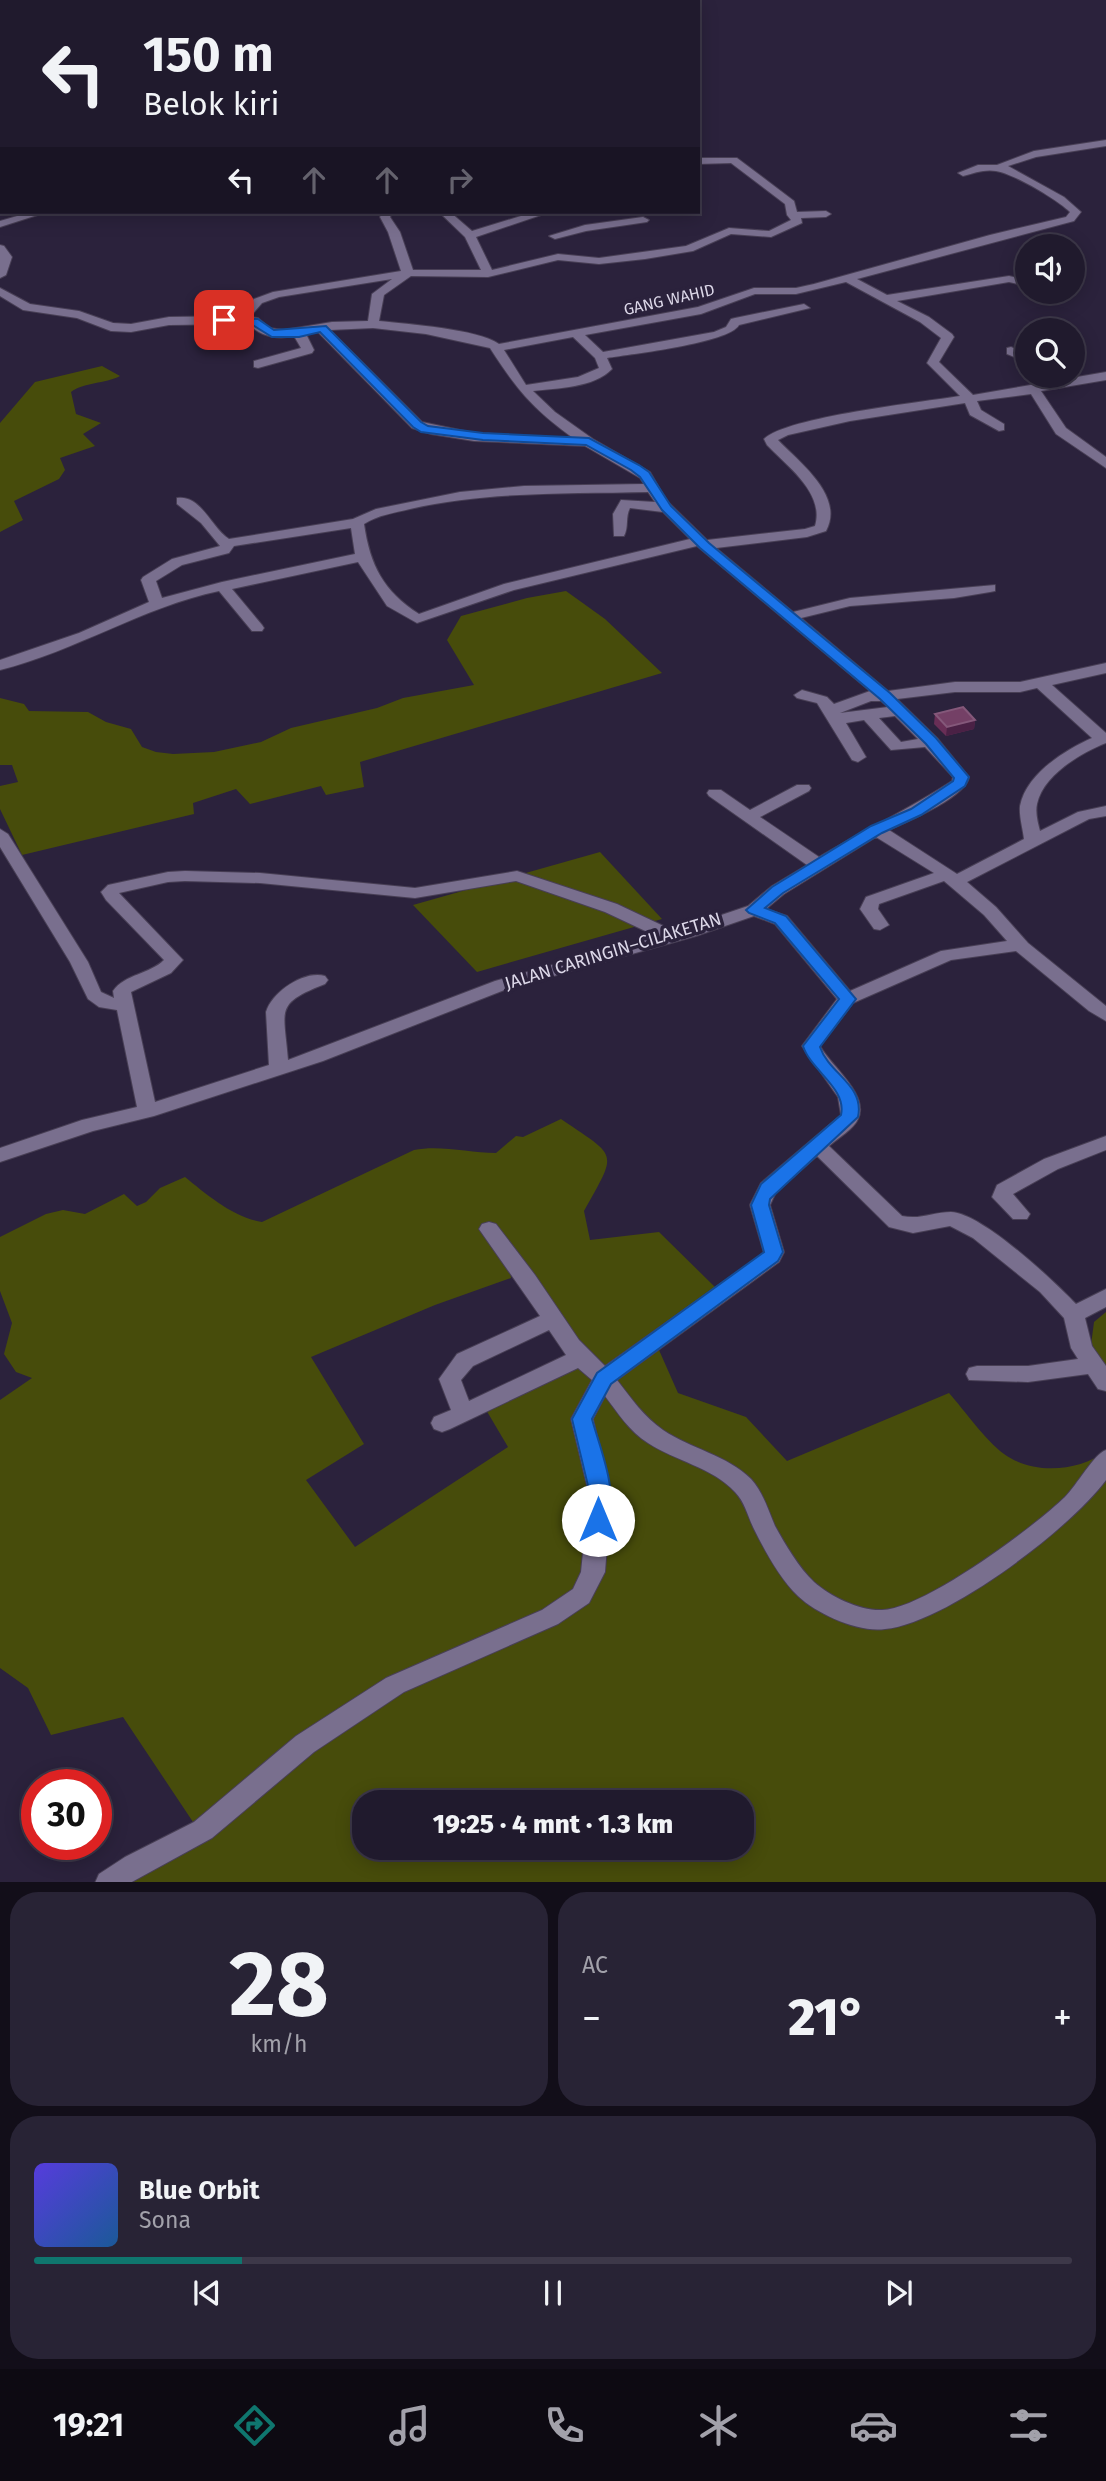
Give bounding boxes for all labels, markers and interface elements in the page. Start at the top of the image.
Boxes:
text: 150 m [143,25,274,84]
icon: left [28,28,119,119]
text: Belok kiri [143,85,279,123]
icon: left [222,161,260,199]
icon: ahead [295,161,333,199]
icon: ahead [368,161,406,199]
icon: right [441,161,479,199]
map controls [1015,234,1085,388]
button: sound [1015,234,1085,304]
street label: GANG WAHID [622,280,716,319]
pin [194,290,254,350]
icon: arrive [205,301,243,339]
button: search [1015,318,1085,388]
street label: JALAN CARINGIN–CILAKETAN [502,908,724,994]
position arrow [561,1483,635,1557]
speed limit sign: 30 [21,1769,112,1860]
text: 19:25 · 4 mnt · 1.3 km [433,1809,673,1840]
text: 28 [229,1930,329,2039]
text: AC [582,1951,608,1979]
text: 21° [788,1986,866,2049]
text: − [582,1995,601,2041]
text: + [1053,1995,1072,2041]
text: km/h [251,2030,307,2058]
text: Blue Orbit [139,2175,259,2206]
text: Sona [139,2206,191,2234]
icon: previous [188,2274,226,2312]
icon: pause [534,2274,572,2312]
icon: next [880,2274,918,2312]
icon: directions [230,2401,279,2450]
icon: music [385,2401,434,2450]
icon: phone [540,2401,589,2450]
icon: climate [694,2401,743,2450]
icon: car [849,2401,898,2450]
icon: filters [1004,2401,1053,2450]
text: 19:21 [53,2406,124,2444]

